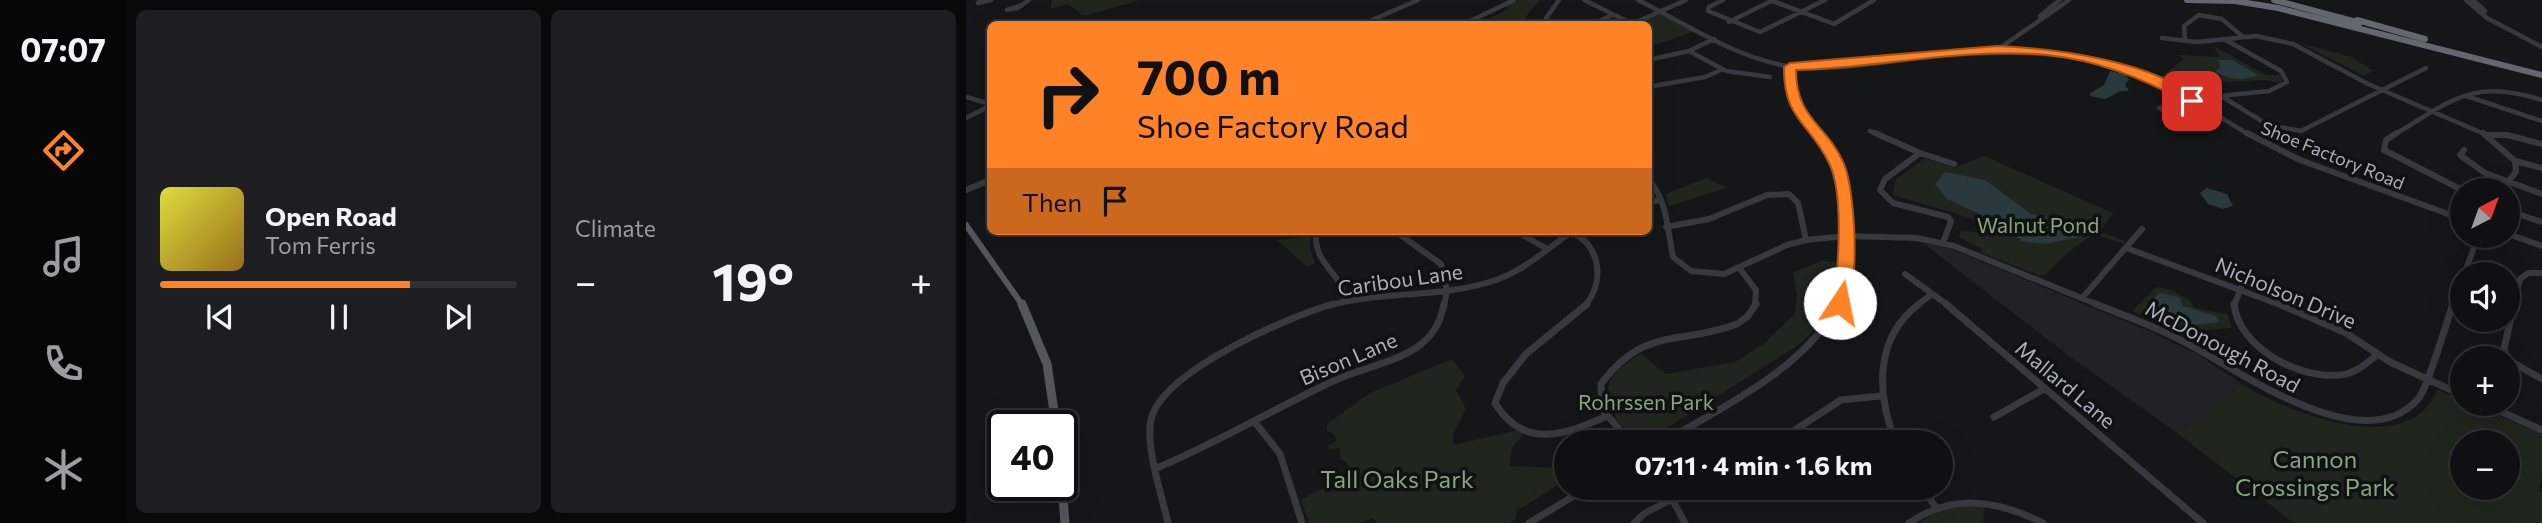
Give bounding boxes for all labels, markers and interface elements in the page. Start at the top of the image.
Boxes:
text: 07:07 [20,29,106,69]
text: 700 m [1137,45,1281,105]
icon: right [1022,49,1113,140]
pin [2162,71,2222,131]
icon: arrive [2173,82,2211,120]
text: Shoe Factory Road [1137,105,1409,145]
street label: Shoe Factory Road [2258,116,2408,194]
icon: directions [39,126,88,175]
north arrow [2450,178,2520,248]
map controls [2450,178,2520,500]
icon: arrive [1096,182,1134,220]
text: Then [1022,186,1082,217]
text: Open Road [265,200,397,231]
park label: Walnut Pond [1977,212,2099,237]
text: Climate [575,214,656,242]
text: Tom Ferris [265,231,376,259]
icon: music [39,232,88,281]
text: 19° [712,248,794,312]
street label: Nicholson Drive [2212,251,2360,333]
text: − [575,257,597,304]
text: + [910,257,932,304]
street label: Caribou Lane [1336,258,1464,300]
button: sound [2450,262,2520,332]
position arrow [1803,266,1877,340]
street label: McDonough Road [2142,295,2304,397]
icon: previous [201,298,239,336]
icon: pause [320,298,358,336]
icon: next [439,298,477,336]
street label: Bison Lane [1296,326,1400,390]
street label: Mallard Lane [2011,335,2121,433]
icon: phone [39,339,88,388]
button: + [2450,346,2520,416]
park label: Rohrssen Park [1578,389,1714,414]
speed limit sign: 40 [987,410,1078,501]
button: − [2450,430,2520,500]
park label: Cannon Crossings Park [2235,444,2395,501]
icon: climate [39,445,88,494]
text: 07:11 · 4 min · 1.6 km [1634,449,1873,480]
park label: Tall Oaks Park [1320,464,1474,493]

